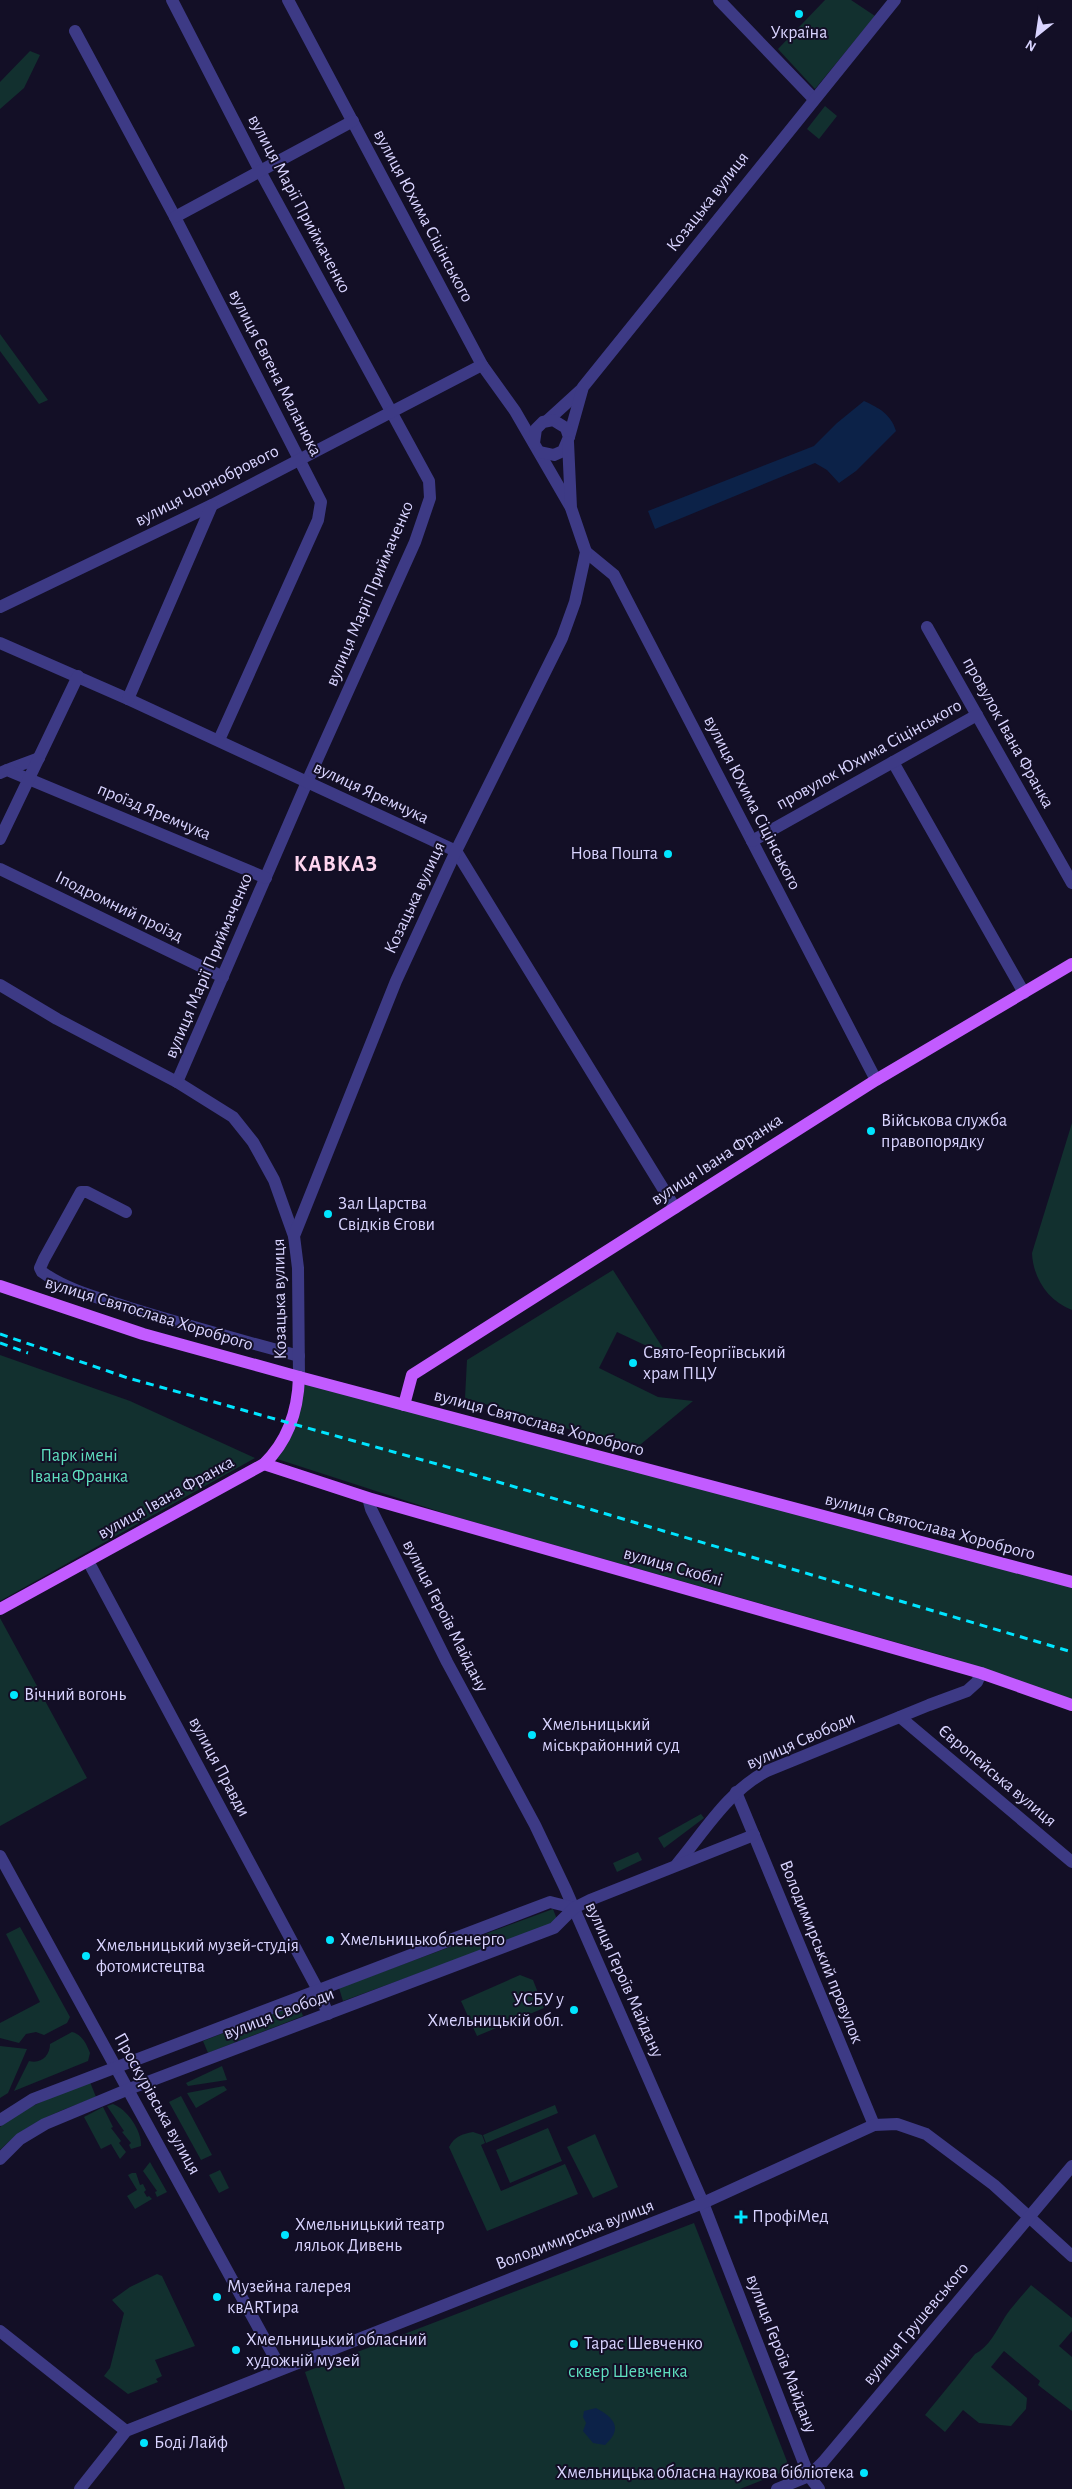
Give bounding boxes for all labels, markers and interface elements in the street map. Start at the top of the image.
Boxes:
marker: Україна [793,8,805,20]
north arrow [1012,10,1062,60]
place label: Україна [771,24,827,42]
text: N [1023,37,1039,54]
street label: вулиця Марії Приймаченко [244,112,354,296]
street label: вулиця Юхима Сіцінського [370,127,476,305]
street label: Козацька вулиця [664,149,752,255]
street label: вулиця Євгена Маланюка [225,287,325,459]
street label: вулиця Чорнобрового [132,441,282,530]
street label: вулиця Марії Приймаченко [323,499,417,689]
street label: провулок Івана Франка [959,655,1057,811]
street label: провулок Юхима Сіцінського [773,696,965,814]
street label: вулиця Юхима Сіцінського [700,713,804,893]
street label: вулиця Яремчука [311,758,431,828]
street label: проїзд Яремчука [95,780,213,844]
street label: Козацька вулиця [381,839,449,957]
place label: Нова Пошта [570,845,658,863]
marker: Нова Пошта [662,848,674,860]
district label: КАВКАЗ [294,853,378,875]
street label: Іподромний проїзд [52,868,186,946]
street label: вулиця Марії Приймаченко [162,871,256,1061]
street label: вулиця Івана Франка [648,1111,786,1209]
place label: Військова служба правопорядку [881,1111,1007,1151]
marker: Військова служба правопорядку [865,1125,877,1137]
place label: Зал Царства Свідків Єгови [338,1195,435,1234]
marker: Зал Царства Свідків Єгови [322,1208,334,1220]
street label: Козацька вулиця [270,1238,290,1360]
street label: вулиця Святослава Хороброго [43,1273,255,1354]
place label: Свято-Георгіївський храм ПЦУ [643,1344,786,1383]
marker: Свято-Георгіївський храм ПЦУ [627,1357,639,1369]
street label: вулиця Святослава Хороброго [432,1385,646,1460]
park label: Парк імені Івана Франка [30,1447,128,1486]
street label: вулиця Івана Франка [95,1453,237,1543]
street label: вулиця Святослава Хороброго [823,1489,1037,1564]
street label: вулиця Героїв Майдану [399,1537,491,1695]
street label: вулиця Скоблі [621,1543,725,1590]
place label: Вічний вогонь [24,1686,127,1704]
marker: Вічний вогонь [8,1689,20,1701]
street label: вулиця Свободи [744,1708,858,1773]
street label: вулиця Правди [185,1714,253,1820]
place label: Хмельницький міськрайонний суд [542,1716,680,1755]
street label: Європейська вулиця [934,1721,1060,1831]
marker: Хмельницький міськрайонний суд [526,1729,538,1741]
street label: Володимирський провулок [776,1858,866,2047]
street label: вулиця Героїв Майдану [582,1900,667,2061]
place label: Хмельницькобленерго [340,1930,505,1949]
marker: Хмельницькобленерго [324,1934,336,1946]
place label: Хмельницький музей-студія фотомистецтва [96,1937,299,1976]
marker: Хмельницький музей-студія фотомистецтва [80,1950,92,1962]
street label: вулиця Свободи [221,1984,337,2043]
place label: УСБУ у Хмельницькій обл. [428,1991,564,2030]
marker: УСБУ у Хмельницькій обл. [568,2004,580,2016]
street label: Проскурівська вулиця [111,2030,203,2178]
street label: Володимирська вулиця [493,2196,657,2274]
place label: ПрофіМед [752,2208,829,2226]
marker: ПрофіМед [734,2210,748,2224]
place label: Хмельницький театр ляльок Дивень [295,2216,445,2255]
marker: Хмельницький театр ляльок Дивень [279,2229,291,2241]
street label: вулиця Грушевського [860,2259,972,2389]
street label: вулиця Героїв Майдану [742,2272,820,2436]
place label: Музейна галерея квARTира [227,2278,351,2317]
marker: Музейна галерея квARTира [211,2291,223,2303]
place label: Хмельницький обласний художній музей [246,2330,427,2370]
place label: Тарас Шевченко [584,2335,703,2353]
marker: Тарас Шевченко [568,2338,580,2350]
marker: Хмельницький обласний художній музей [230,2344,242,2356]
park label: сквер Шевченка [568,2363,688,2381]
place label: Боді Лайф [154,2434,228,2452]
marker: Боді Лайф [138,2437,150,2449]
place label: Хмельницька обласна наукова бібліотека [557,2463,854,2482]
marker: Хмельницька обласна наукова бібліотека [858,2467,870,2479]

